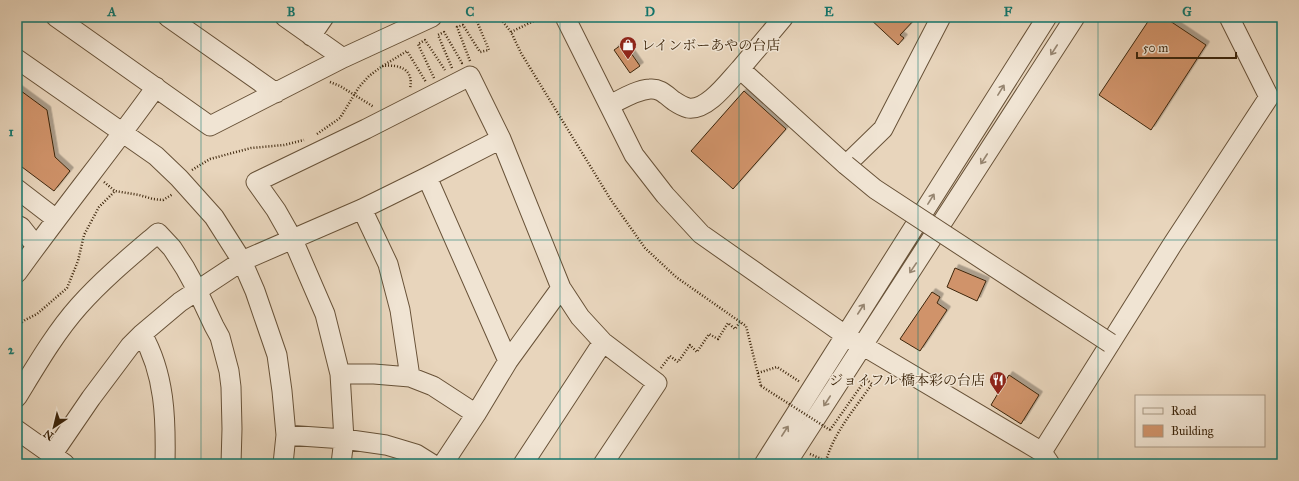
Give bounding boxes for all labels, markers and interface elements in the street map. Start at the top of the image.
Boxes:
text: A [107,4,117,20]
text: B [287,4,296,20]
text: C [466,4,475,20]
text: D [645,4,655,20]
text: E [824,4,834,20]
text: F [1004,4,1013,20]
text: G [1182,4,1192,20]
scale bar [1137,34,1236,60]
shop icon: レインボーあやの台店 [618,35,638,60]
place label: レインボーあやの台店 [641,37,780,54]
text: 50 m [1143,41,1168,55]
one-way arrow [1050,44,1058,55]
one-way arrow [997,85,1005,96]
text: 1 [8,124,14,140]
one-way arrow [979,153,987,165]
one-way arrow [927,194,936,205]
one-way arrow [909,262,917,273]
one-way arrow [858,303,866,315]
text: 2 [8,342,15,358]
restaurant icon: ジョイフル 橋本彩の台店 [988,370,1008,395]
place label: ジョイフル 橋本彩の台店 [829,372,985,389]
one-way arrow [823,395,831,407]
legend [1135,395,1265,447]
text: Road [1171,404,1197,418]
north arrow [34,407,74,447]
text: Building [1171,424,1214,439]
text: N [40,426,56,443]
one-way arrow [781,426,789,437]

